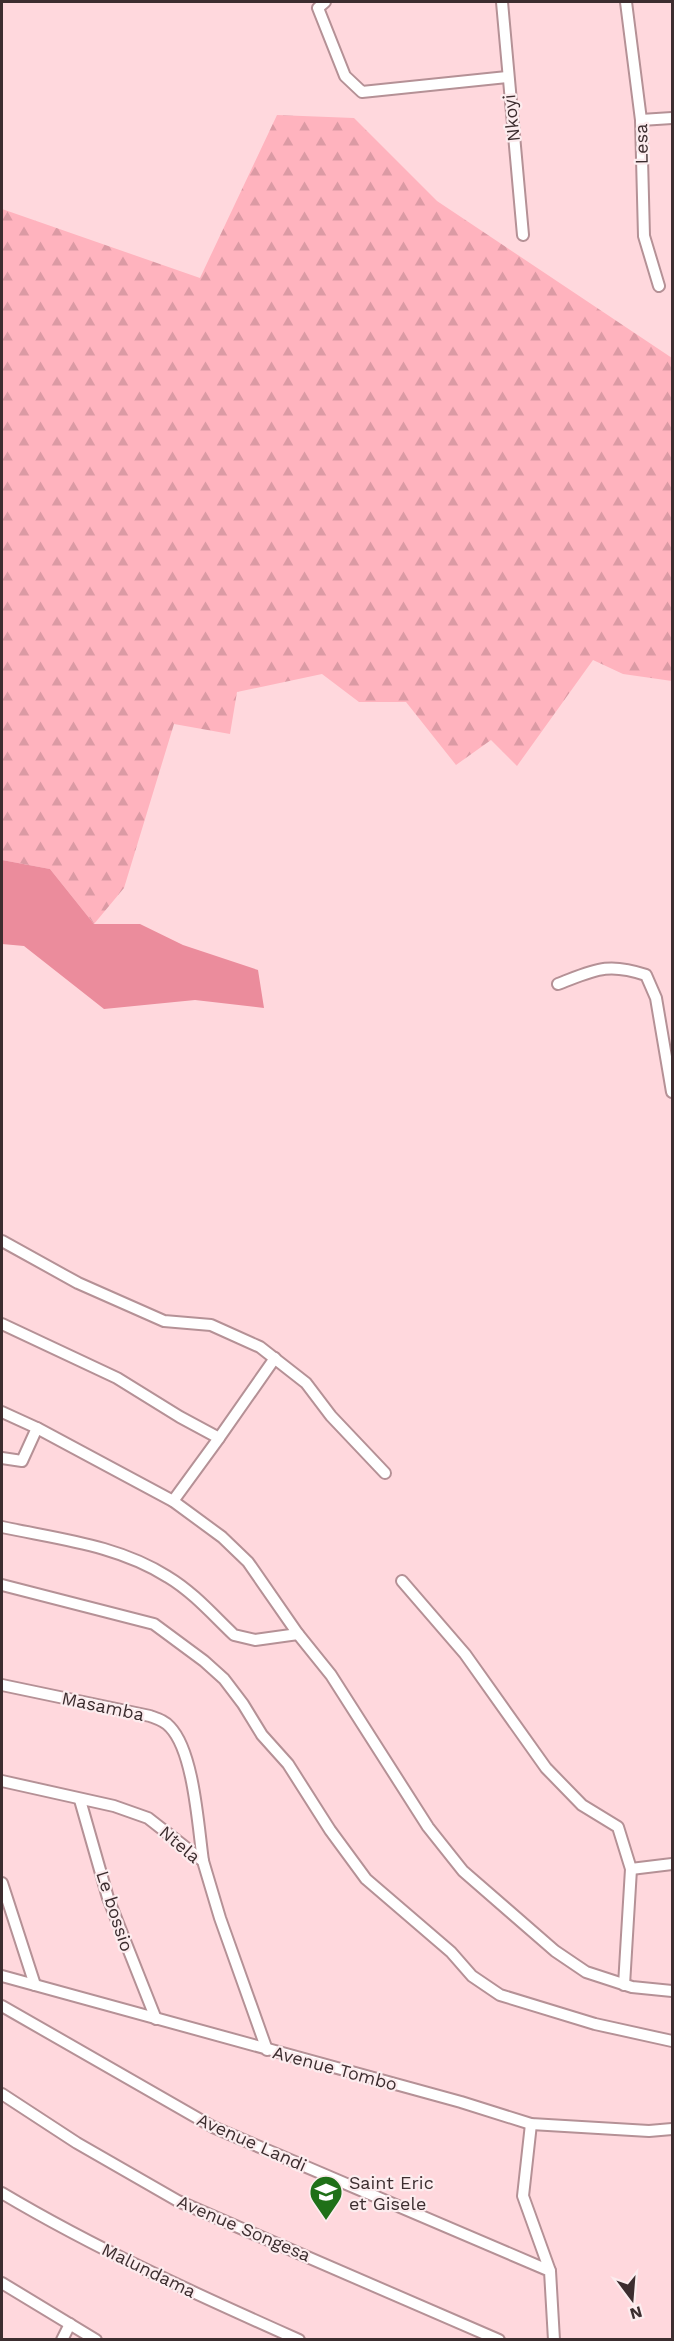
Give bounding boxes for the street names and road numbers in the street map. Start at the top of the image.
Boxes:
street label: Nkoyi [498,93,524,143]
street label: Lesa [630,124,652,164]
street label: Masamba [60,1687,146,1725]
street label: Ntela [155,1821,205,1867]
street label: Le bossio [92,1868,138,1954]
street label: Avenue Tombo [270,2041,400,2095]
street label: Avenue Landi [194,2108,310,2176]
street label: Avenue Songesa [174,2190,314,2266]
street label: Malundama [99,2238,199,2302]

